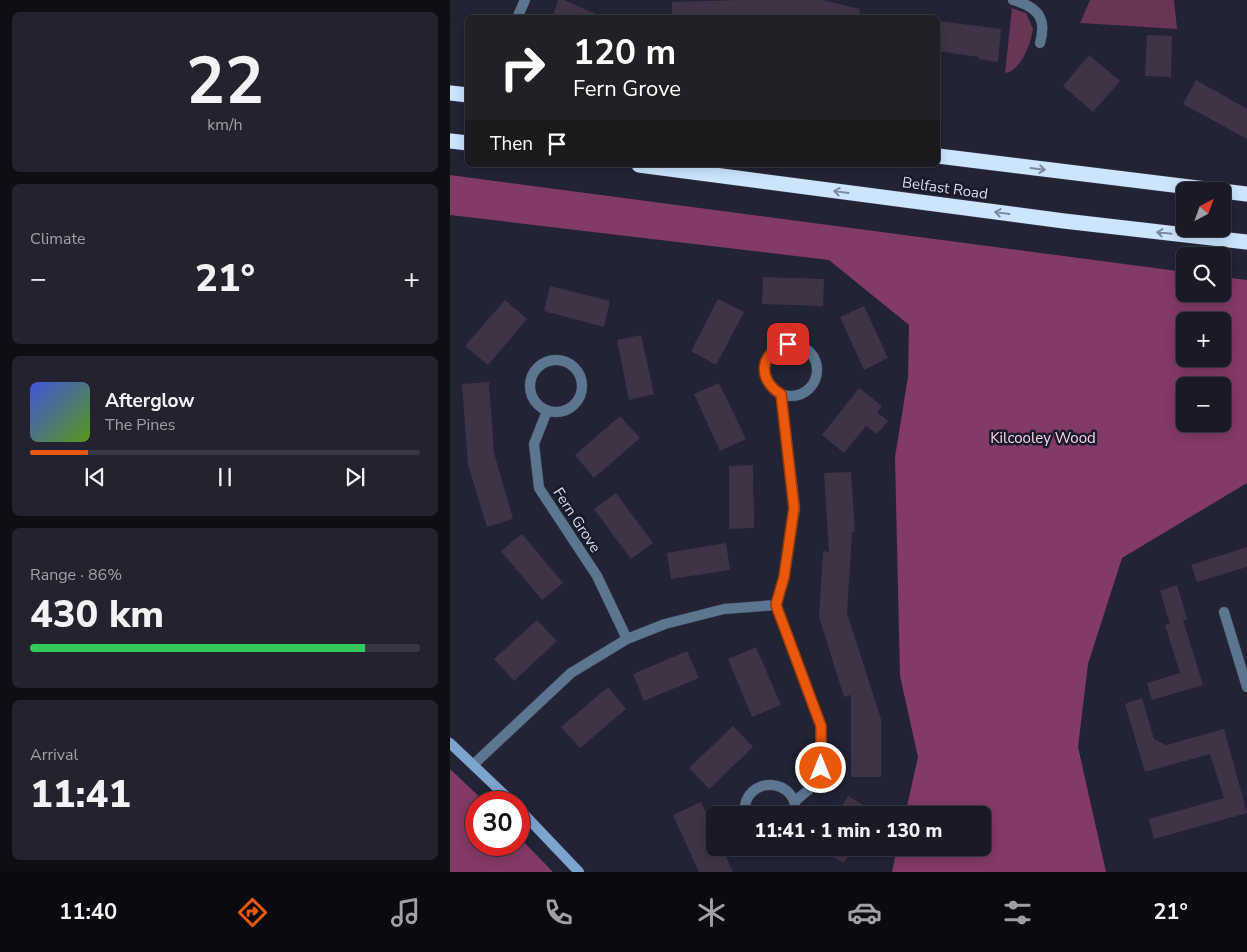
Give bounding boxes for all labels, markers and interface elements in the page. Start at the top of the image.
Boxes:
text: 120 m [573,29,676,76]
icon: right [490,35,555,100]
text: 22 [186,37,264,126]
text: Fern Grove [573,74,681,104]
text: km/h [207,114,243,136]
icon: arrive [543,130,571,158]
text: Then [490,131,533,157]
one-way arrow [1030,164,1046,174]
street label: Belfast Road [901,172,989,204]
north arrow [1176,182,1231,238]
map controls [1176,182,1231,432]
one-way arrow [834,186,850,196]
one-way arrow [995,208,1011,218]
text: Climate [30,228,85,250]
one-way arrow [1156,228,1172,238]
button: search [1176,247,1231,302]
text: 21° [195,253,255,304]
text: − [30,260,47,298]
text: + [403,260,420,298]
button: + [1176,312,1231,367]
pin [767,323,809,365]
icon: arrive [774,330,802,358]
button: − [1176,377,1231,432]
text: Afterglow [105,388,195,414]
text: The Pines [105,414,175,436]
park label: Kilcooley Wood [990,428,1096,448]
icon: previous [81,463,109,491]
icon: pause [211,463,239,491]
icon: next [341,463,369,491]
street label: Fern Grove [549,484,605,556]
text: Range · 86% [30,564,122,586]
text: 430 km [30,589,164,640]
position arrow [794,741,846,793]
text: Arrival [30,744,78,766]
text: 11:41 [30,769,131,820]
speed limit sign: 30 [465,791,530,856]
text: 11:41 · 1 min · 130 m [755,818,942,844]
icon: directions [235,895,270,930]
icon: music [388,895,423,930]
icon: phone [541,895,576,930]
icon: climate [694,895,729,930]
icon: car [847,895,882,930]
icon: filters [1000,895,1035,930]
text: 11:40 [59,897,117,927]
text: 21° [1153,897,1188,927]

